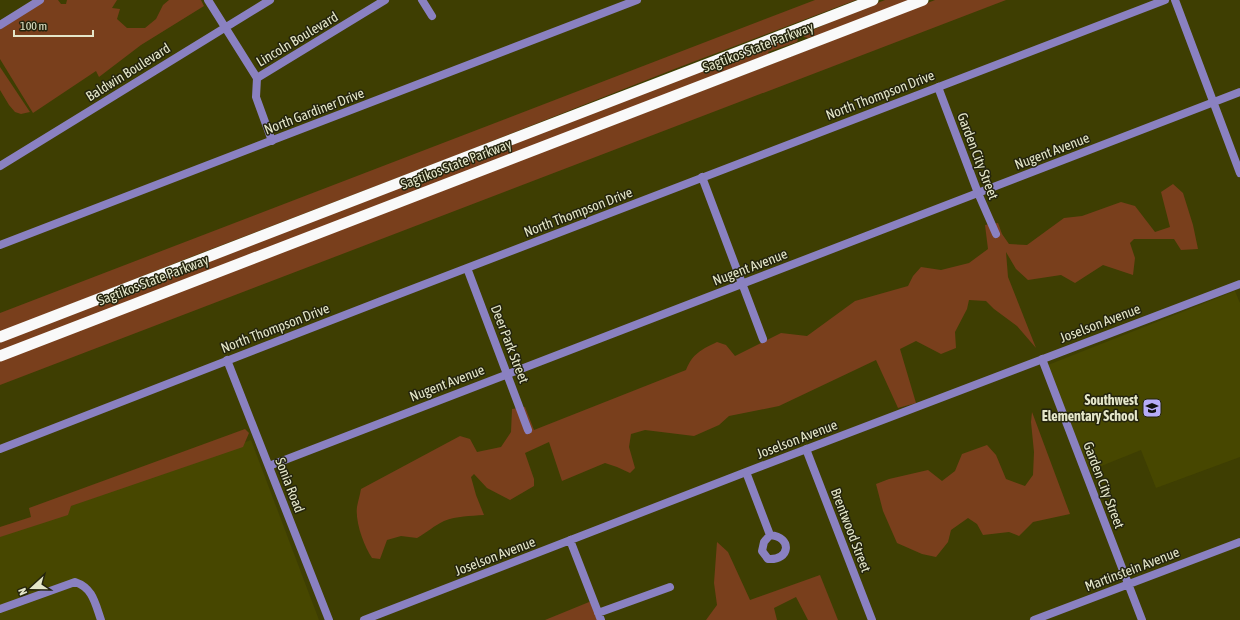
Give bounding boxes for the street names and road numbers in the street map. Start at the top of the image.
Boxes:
street label: Lincoln Boulevard [253,8,341,70]
street label: Sagtikos State Parkway [700,18,816,76]
street label: Baldwin Boulevard [83,40,173,104]
street label: North Thompson Drive [823,67,937,123]
street label: North Gardiner Drive [262,85,366,137]
street label: Garden City Street [954,110,1002,202]
street label: Nugent Avenue [1012,129,1092,173]
street label: Sagtikos State Parkway [398,135,514,193]
street label: North Thompson Drive [521,184,635,240]
street label: Nugent Avenue [710,245,790,289]
street label: Sagtikos State Parkway [95,251,211,309]
street label: North Thompson Drive [218,300,332,356]
street label: Joselson Avenue [1057,300,1143,346]
street label: Deer Park Street [488,303,532,385]
street label: Nugent Avenue [407,361,487,405]
street label: Joselson Avenue [754,416,840,462]
street label: Garden City Street [1080,439,1128,531]
street label: Sonia Road [272,455,308,515]
street label: Brentwood Street [828,486,874,574]
street label: Joselson Avenue [452,533,538,579]
street label: Martinstein Avenue [1083,544,1181,594]

